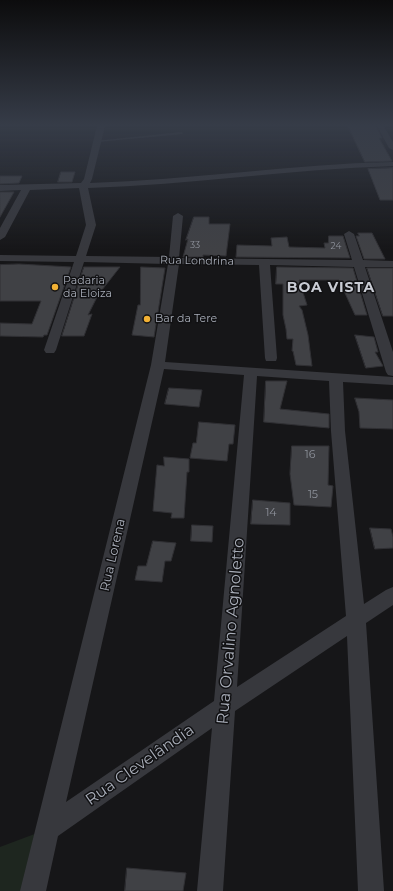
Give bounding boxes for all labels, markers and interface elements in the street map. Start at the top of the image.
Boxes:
house number: 33 [190,240,200,250]
house number: 24 [331,241,341,251]
street label: Rua Londrina [160,254,234,268]
place label: Padaria da Eloiza [63,274,112,300]
district label: BOA VISTA [287,280,375,296]
marker: Padaria da Eloiza [50,282,60,292]
place label: Bar da Tere [155,312,217,326]
marker: Bar da Tere [142,314,152,324]
house number: 16 [305,448,315,462]
house number: 15 [308,488,318,502]
house number: 14 [265,506,277,520]
street label: Rua Lorena [97,517,129,593]
street label: Rua Orvalino Agnoletto [213,537,249,725]
street label: Rua Clevelândia [82,720,198,810]

